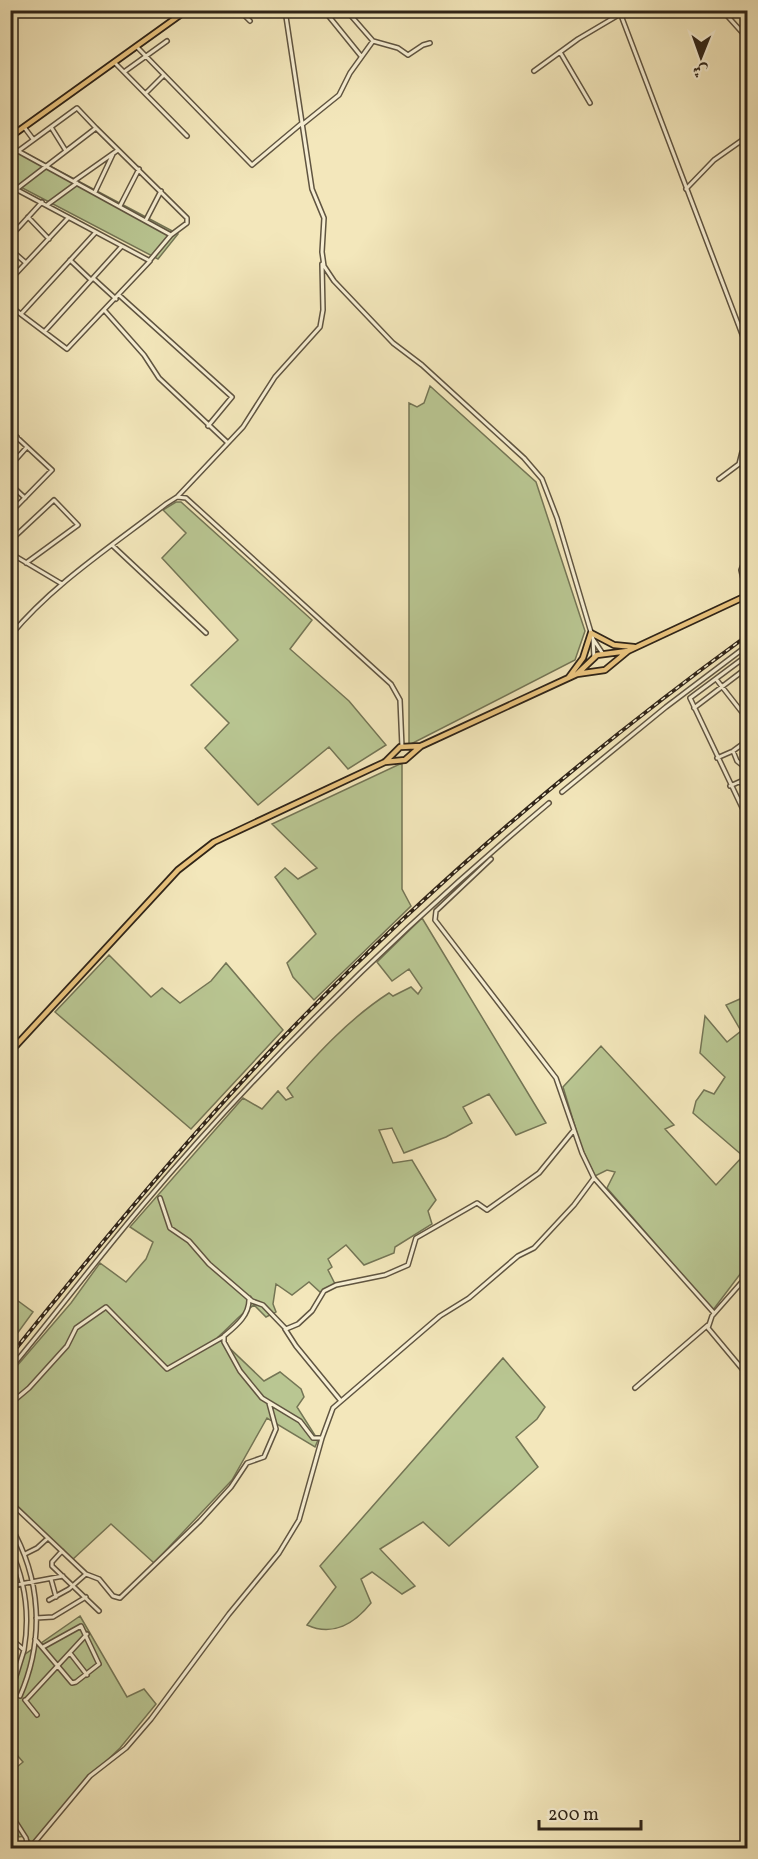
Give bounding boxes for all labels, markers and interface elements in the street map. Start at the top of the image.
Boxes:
north arrow [671,27,731,87]
text: ش [693,59,709,81]
scale bar [539,1793,641,1831]
text: 200 m [548,1803,599,1828]

